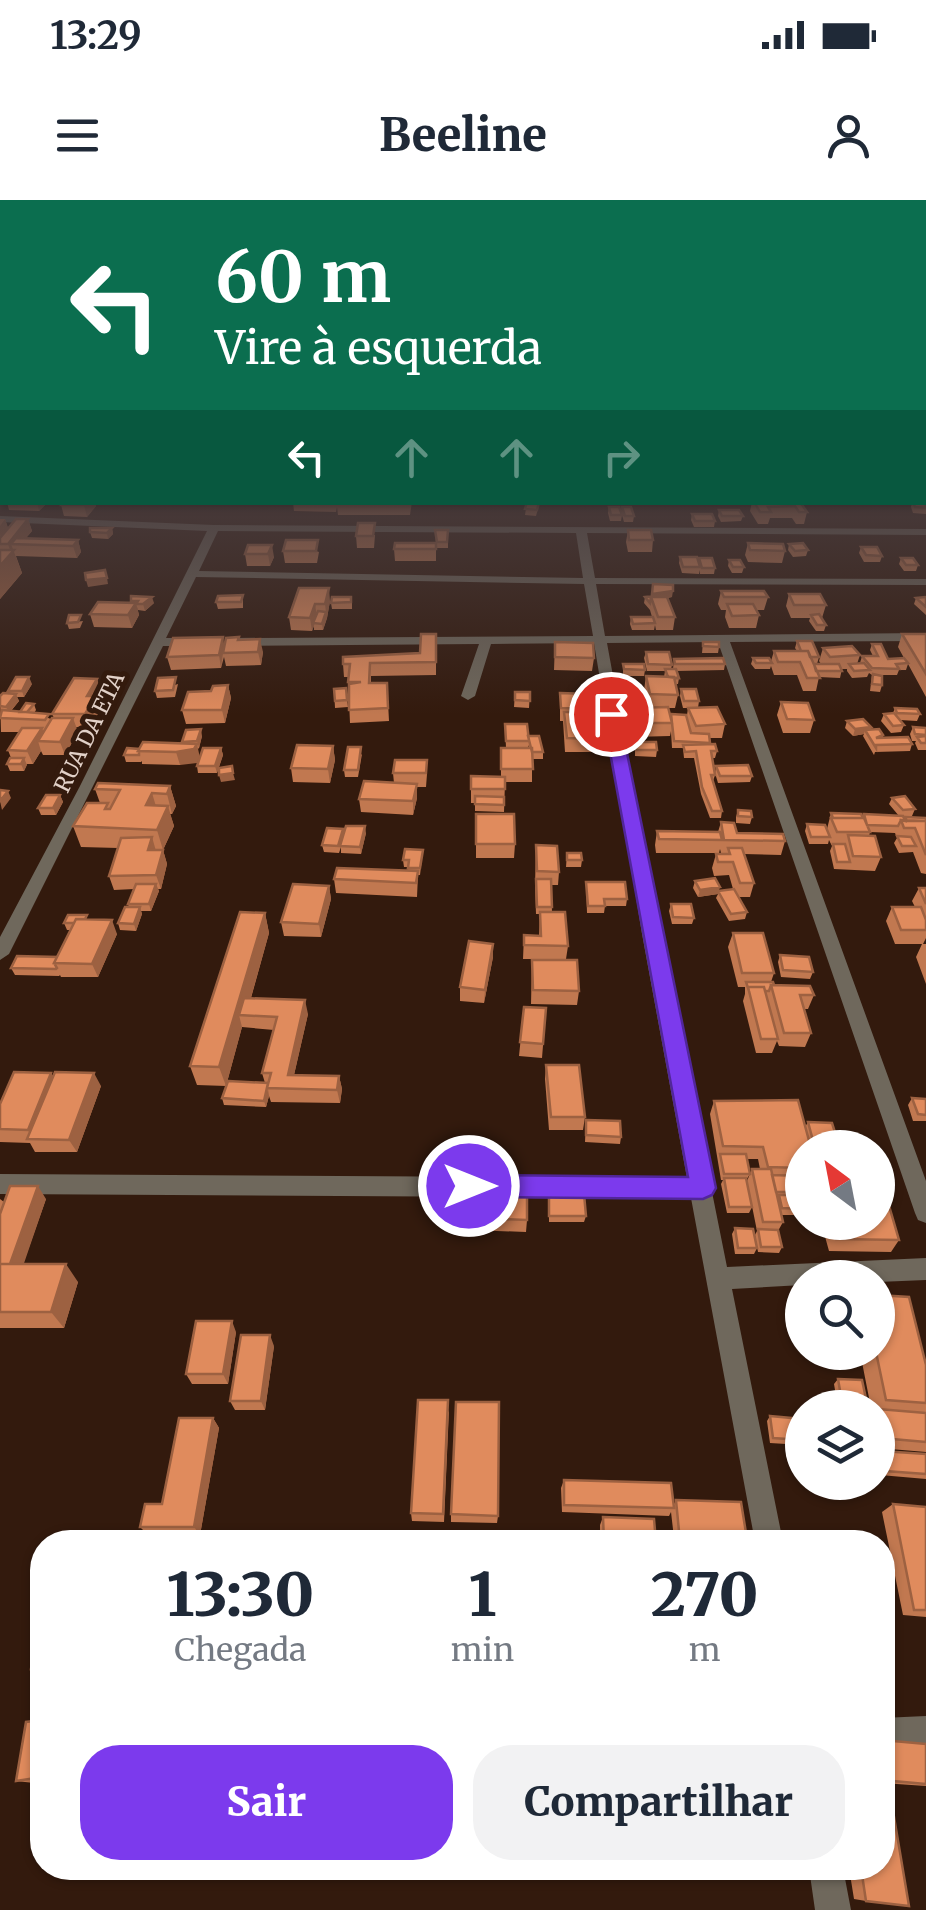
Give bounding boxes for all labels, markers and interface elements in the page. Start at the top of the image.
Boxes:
text: 13:29 [50,12,142,59]
text: Beeline [379,107,547,163]
icon: menu [50,108,105,163]
icon: person [821,108,876,163]
text: 60 m [215,233,391,321]
icon: left [50,240,180,370]
text: Vire à esquerda [215,320,542,376]
icon: left [279,430,334,485]
icon: ahead [384,430,439,485]
icon: ahead [489,430,544,485]
icon: right [594,430,649,485]
street label: RUA DA ETA [48,667,130,797]
pin [569,672,654,757]
icon: arrive [584,687,639,742]
north arrow [785,1130,895,1240]
map controls [785,1130,895,1500]
position arrow [417,1134,521,1238]
button: search [785,1260,895,1370]
button: layers [785,1390,895,1500]
text: 13:30 [166,1557,314,1632]
text: 1 [468,1557,496,1632]
text: 270 [651,1557,759,1632]
text: Chegada [174,1630,306,1670]
text: min [451,1630,514,1670]
text: m [689,1630,720,1670]
button: Sair [80,1745,453,1860]
button: Compartilhar [473,1745,845,1860]

